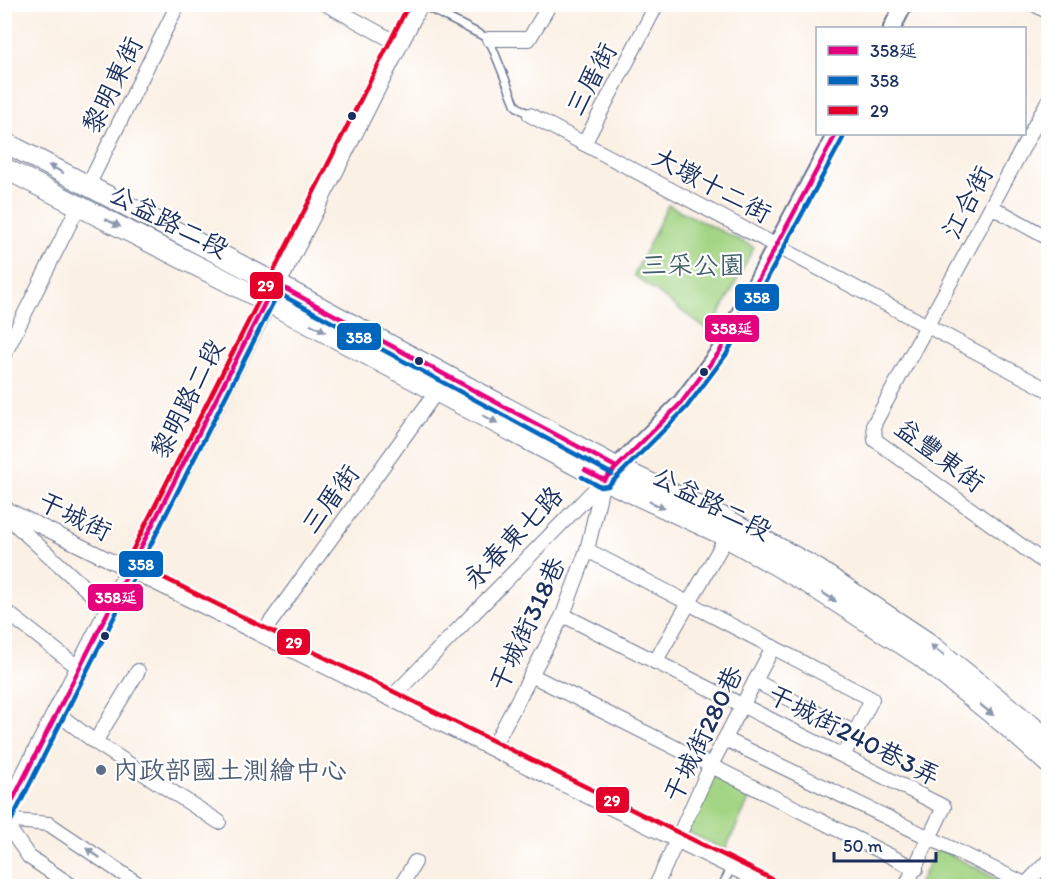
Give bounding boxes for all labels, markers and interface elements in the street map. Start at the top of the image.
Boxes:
legend [816,27,1026,135]
street label: 黎明東街 [75,31,149,139]
street label: 三厝街 [559,37,623,121]
text: 358延 [870,40,917,62]
text: 358 [870,70,899,92]
text: 29 [870,100,889,122]
unlabelled marker [346,110,358,122]
street label: 大墩十二街 [647,140,777,230]
street label: 江合街 [935,160,999,244]
one-way arrow [47,164,64,174]
street label: 公益路二段 [104,177,234,265]
one-way arrow [104,217,122,227]
park label: 三采公園 [641,249,745,281]
line badge: 29 [249,271,284,300]
text: 29 [258,276,274,295]
line badge: 358 [734,283,780,312]
text: 358 [744,288,770,307]
line badge: 358延 [704,314,760,343]
text: 358延 [711,319,753,338]
line badge: 358 [336,322,382,351]
one-way arrow [309,323,326,333]
text: 358 [346,328,372,347]
street label: 黎明路二段 [143,334,231,464]
unlabelled marker [413,355,425,367]
unlabelled marker [698,366,710,378]
street label: 益豐東街 [889,411,991,499]
one-way arrow [482,414,499,424]
street label: 三厝街 [294,458,366,540]
street label: 公益路二段 [647,459,777,547]
street label: 永春東七路 [456,479,570,595]
street label: 干城街 [33,485,117,547]
one-way arrow [649,500,666,509]
line badge: 358 [118,550,164,578]
street label: 干城街318巷 [482,552,572,696]
text: 358 [128,555,154,574]
line badge: 358延 [87,583,144,612]
text: 358延 [95,588,137,607]
one-way arrow [821,591,837,602]
line badge: 29 [276,628,311,656]
unlabelled marker [99,630,111,642]
text: 29 [286,633,302,652]
one-way arrow [930,644,945,656]
street label: 干城街280巷 [656,660,750,808]
street label: 干城街240巷3弄 [762,678,946,792]
one-way arrow [979,703,995,716]
place label: 內政部國土測繪中心 [113,754,347,786]
marker: 內政部國土測繪中心 [94,763,108,777]
line badge: 29 [595,786,630,814]
text: 29 [604,791,620,810]
scale bar [834,825,936,863]
text: 50 m [843,835,883,857]
one-way arrow [84,848,101,859]

